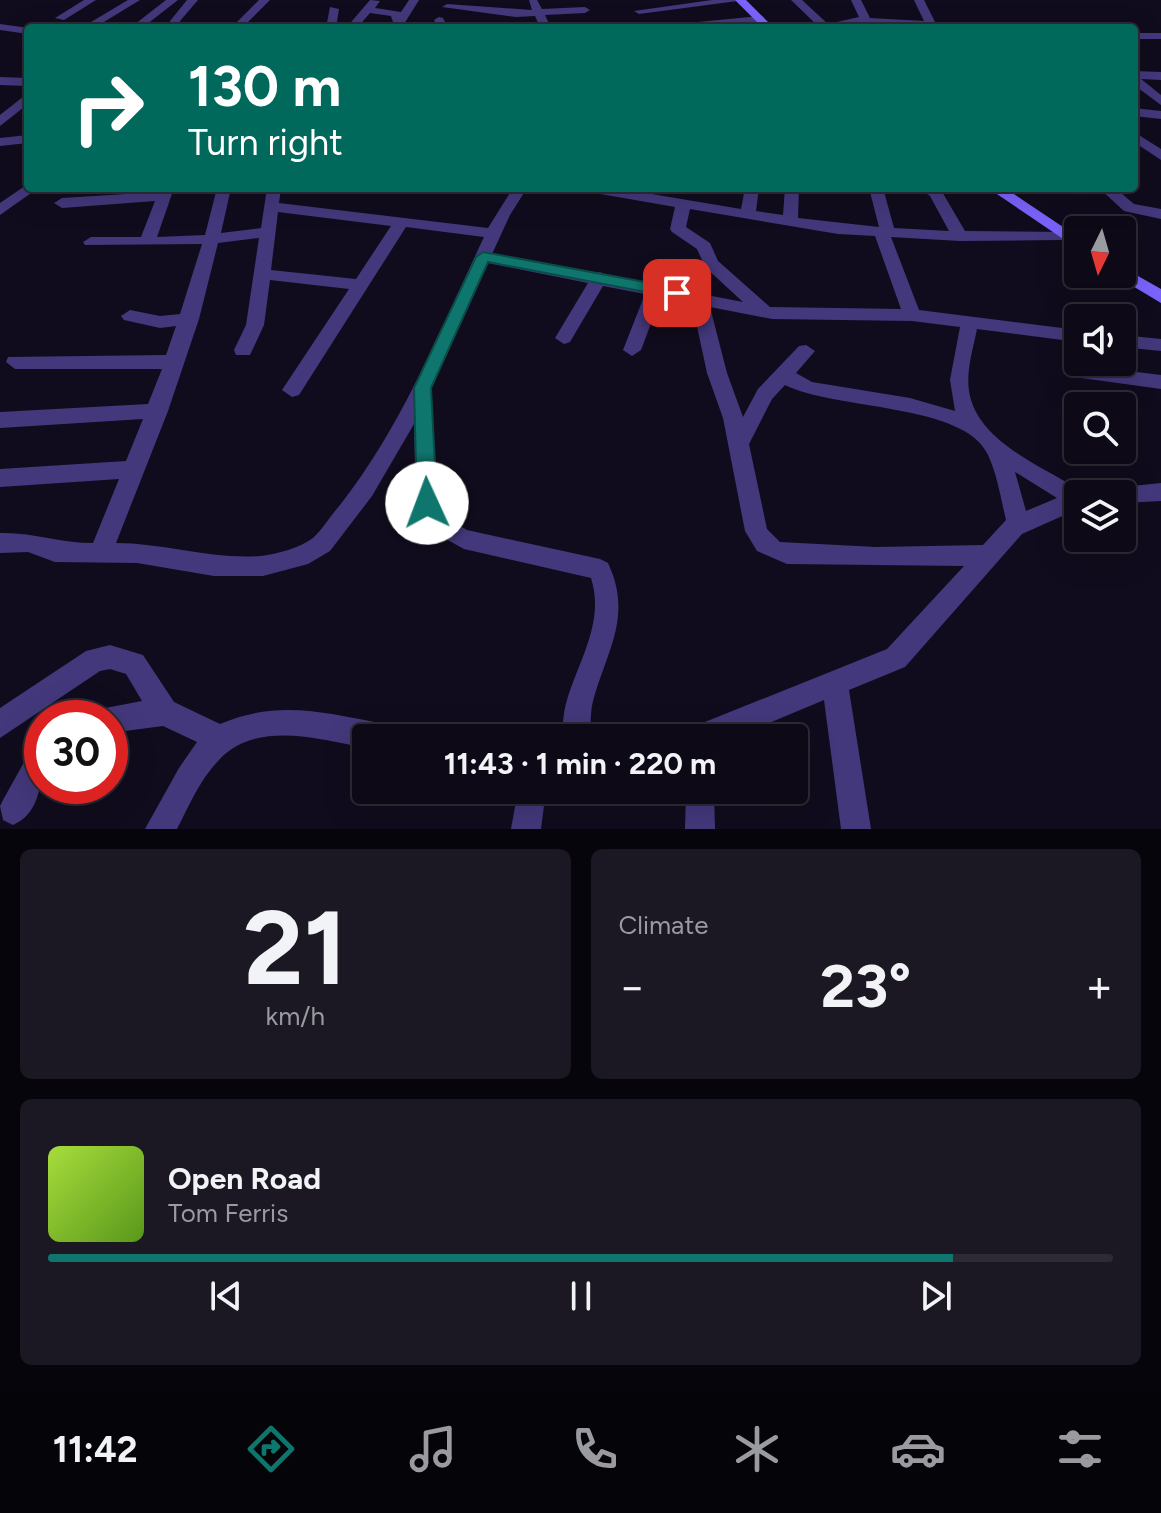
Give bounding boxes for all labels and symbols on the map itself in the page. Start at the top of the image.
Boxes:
north arrow [1064,216,1136,288]
pin [643,259,711,327]
position arrow [385,461,469,545]
speed limit sign: 30 [24,700,128,804]

